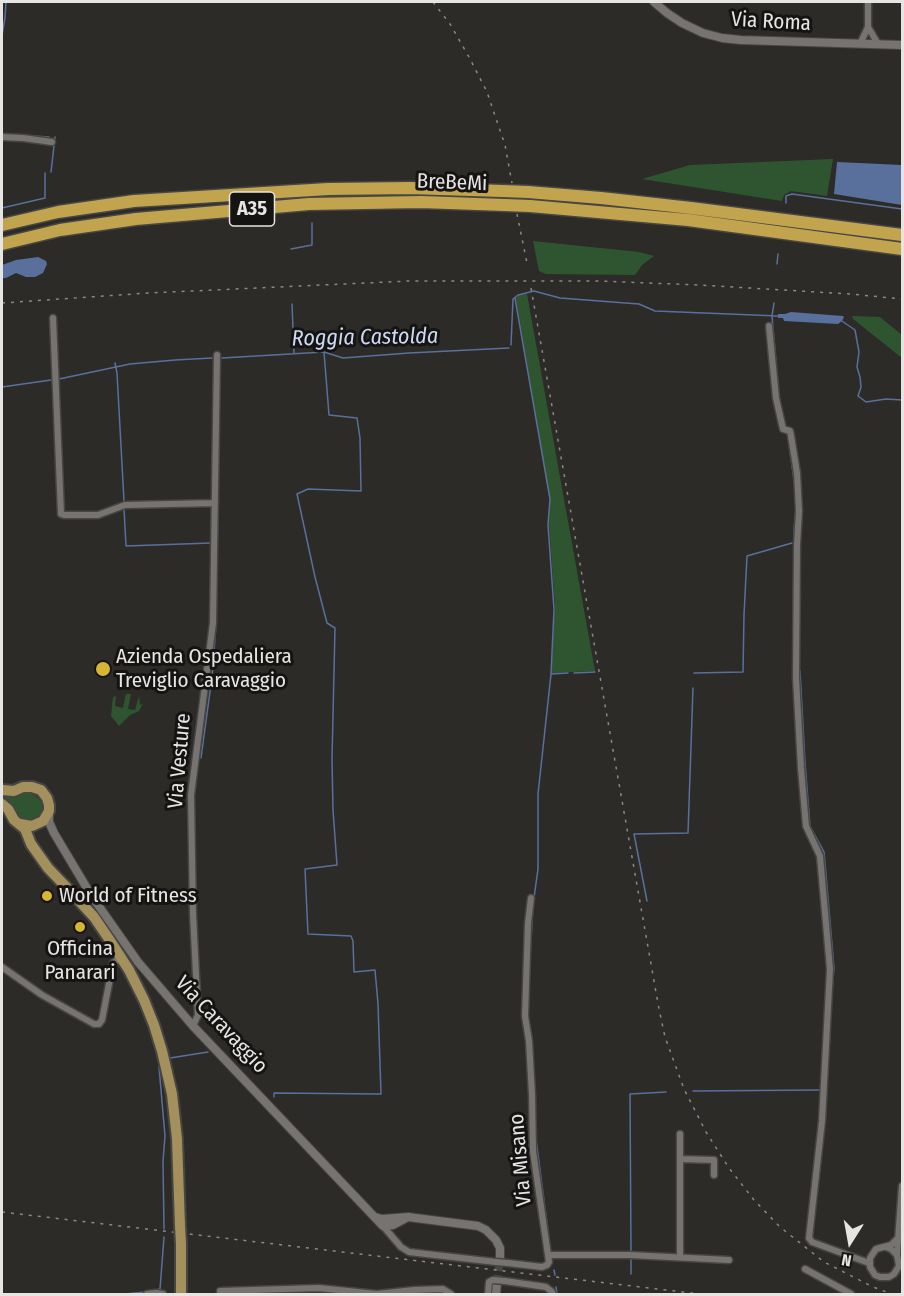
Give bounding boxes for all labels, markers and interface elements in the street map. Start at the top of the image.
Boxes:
street label: Via Roma [730,7,812,37]
street label: BreBeMi [416,169,488,197]
road number: A35 [230,192,274,226]
water label: Roggia Castolda [291,324,439,352]
place label: Azienda Ospedaliera Treviglio Caravaggio [116,644,292,694]
marker: Azienda Ospedaliera Treviglio Caravaggio [94,660,112,678]
street label: Via Vesture [163,712,197,810]
place label: World of Fitness [59,883,197,909]
marker: World of Fitness [40,889,54,903]
marker: Officina Panarari [73,920,87,934]
place label: Officina Panarari [44,936,116,986]
street label: Via Caravaggio [170,971,272,1079]
street label: Via Misano [504,1113,538,1207]
north arrow [820,1212,880,1272]
text: N [840,1250,853,1270]

